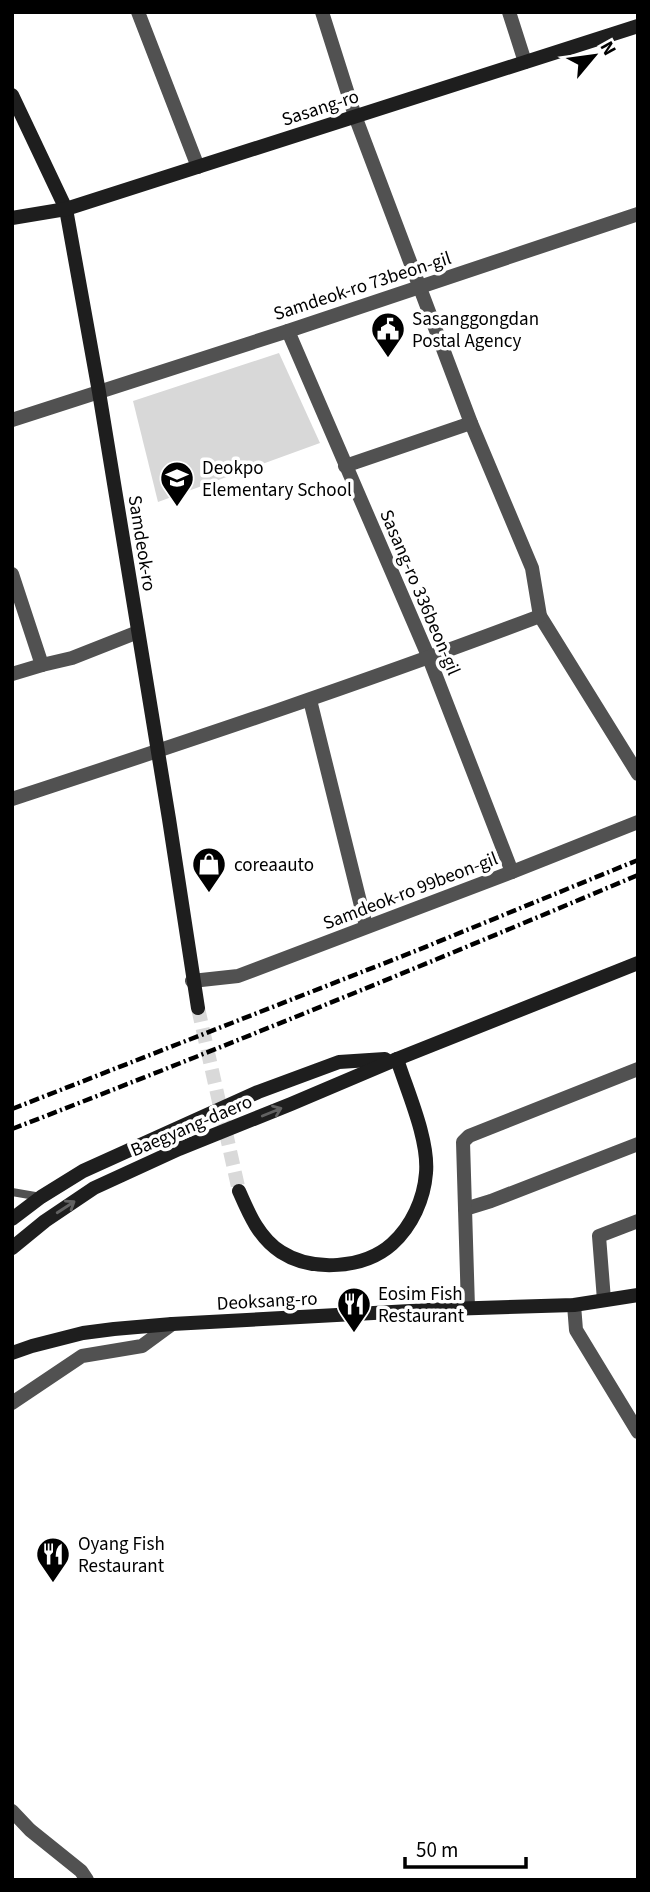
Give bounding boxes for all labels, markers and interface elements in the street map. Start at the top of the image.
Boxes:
north arrow [559,21,629,91]
text: N [593,36,622,61]
street label: Sasang-ro [278,83,363,134]
street label: Samdeok-ro 73beon-gil [270,245,455,328]
place label: Sasanggongdan Postal Agency [412,306,539,355]
public building icon: Sasanggongdan Postal Agency [369,310,407,359]
place label: Deokpo Elementary School [202,455,352,504]
school or university icon: Deokpo Elementary School [158,459,196,508]
street label: Samdeok-ro [121,493,162,593]
street label: Sasang-ro 336beon-gil [372,506,467,680]
shop icon: coreaauto [190,845,228,894]
street label: Samdeok-ro 99beon-gil [319,846,502,937]
place label: coreaauto [234,852,314,879]
street label: Baegyang-daero [126,1089,257,1164]
one-way arrow [261,1104,283,1117]
one-way arrow [56,1199,75,1214]
place label: Eosim Fish Restaurant [378,1281,465,1330]
street label: Deoksang-ro [216,1285,318,1318]
restaurant icon: Eosim Fish Restaurant [335,1285,373,1334]
place label: Oyang Fish Restaurant [78,1531,165,1580]
restaurant icon: Oyang Fish Restaurant [34,1535,72,1584]
scale bar [405,1826,526,1870]
text: 50 m [416,1835,458,1865]

